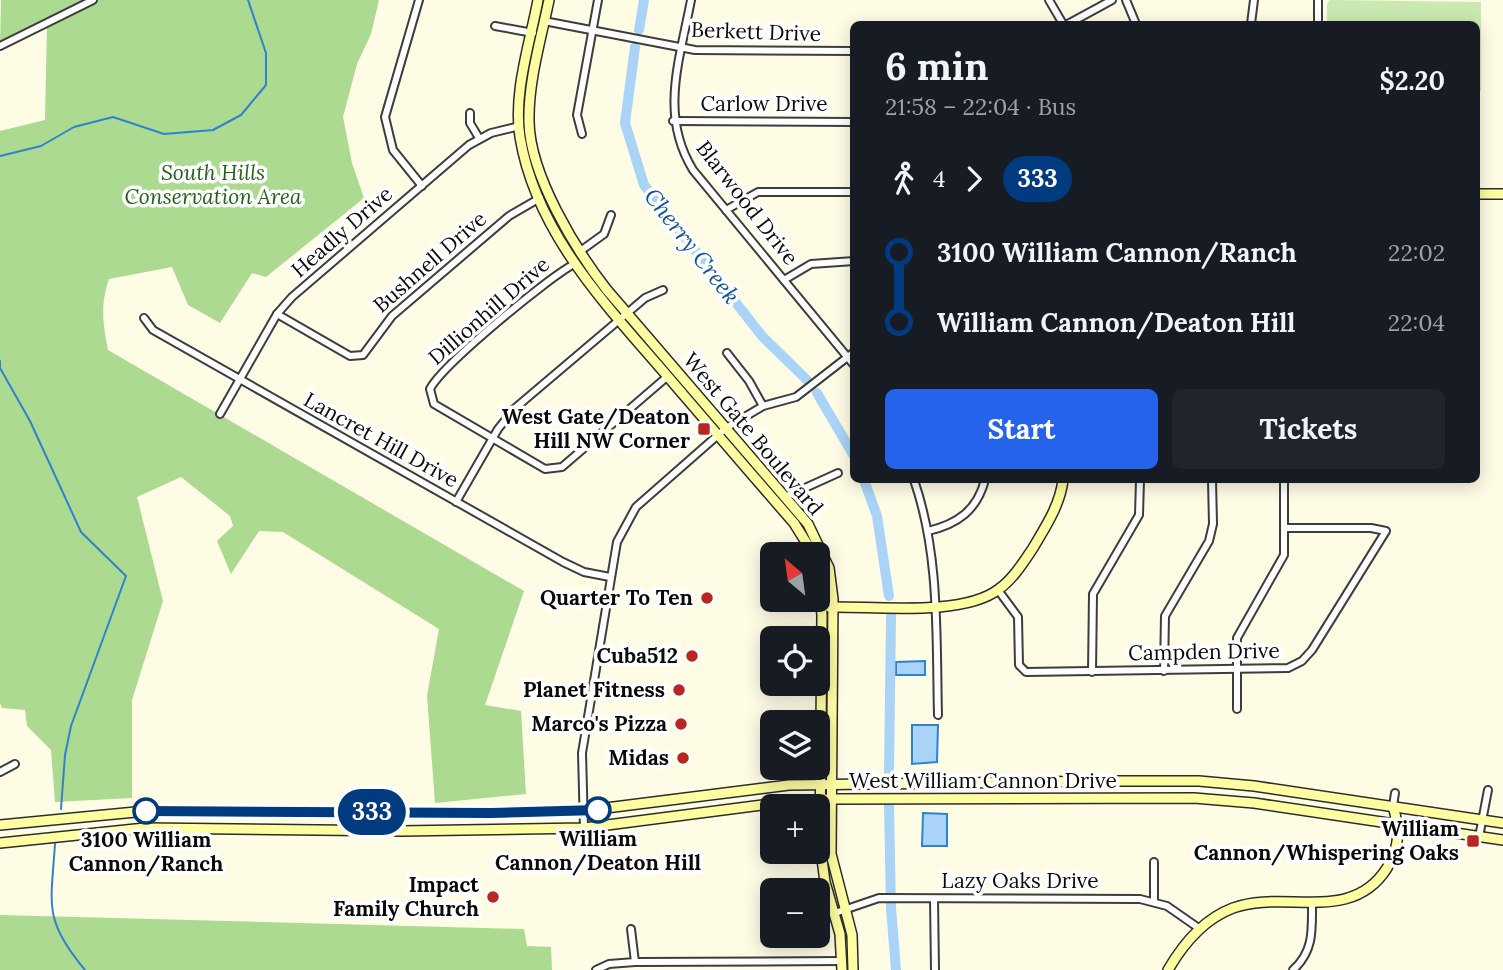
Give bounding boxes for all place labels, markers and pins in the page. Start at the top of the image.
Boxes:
place label: West Gate/Deaton Hill NW Corner [502,403,690,454]
marker: West Gate/Deaton Hill NW Corner [696,421,712,437]
place label: Quarter To Ten [540,584,693,611]
marker: Quarter To Ten [699,590,715,606]
place label: Cuba512 [596,642,678,669]
marker: Cuba512 [684,648,700,664]
place label: Planet Fitness [523,676,665,703]
marker: Planet Fitness [671,682,687,698]
place label: Marco's Pizza [531,710,667,737]
marker: Marco's Pizza [673,716,689,732]
place label: Midas [608,744,669,771]
marker: Midas [675,750,691,766]
marker: William Cannon/Deaton Hill [585,797,611,823]
marker: 3100 William Cannon/Ranch [133,798,159,824]
place label: William Cannon/Whispering Oaks [1194,815,1459,866]
place label: William Cannon/Deaton Hill [495,825,701,876]
place label: 3100 William Cannon/Ranch [69,826,223,877]
marker: William Cannon/Whispering Oaks [1465,833,1481,849]
place label: Impact Family Church [333,871,479,922]
marker: Impact Family Church [485,889,501,905]

